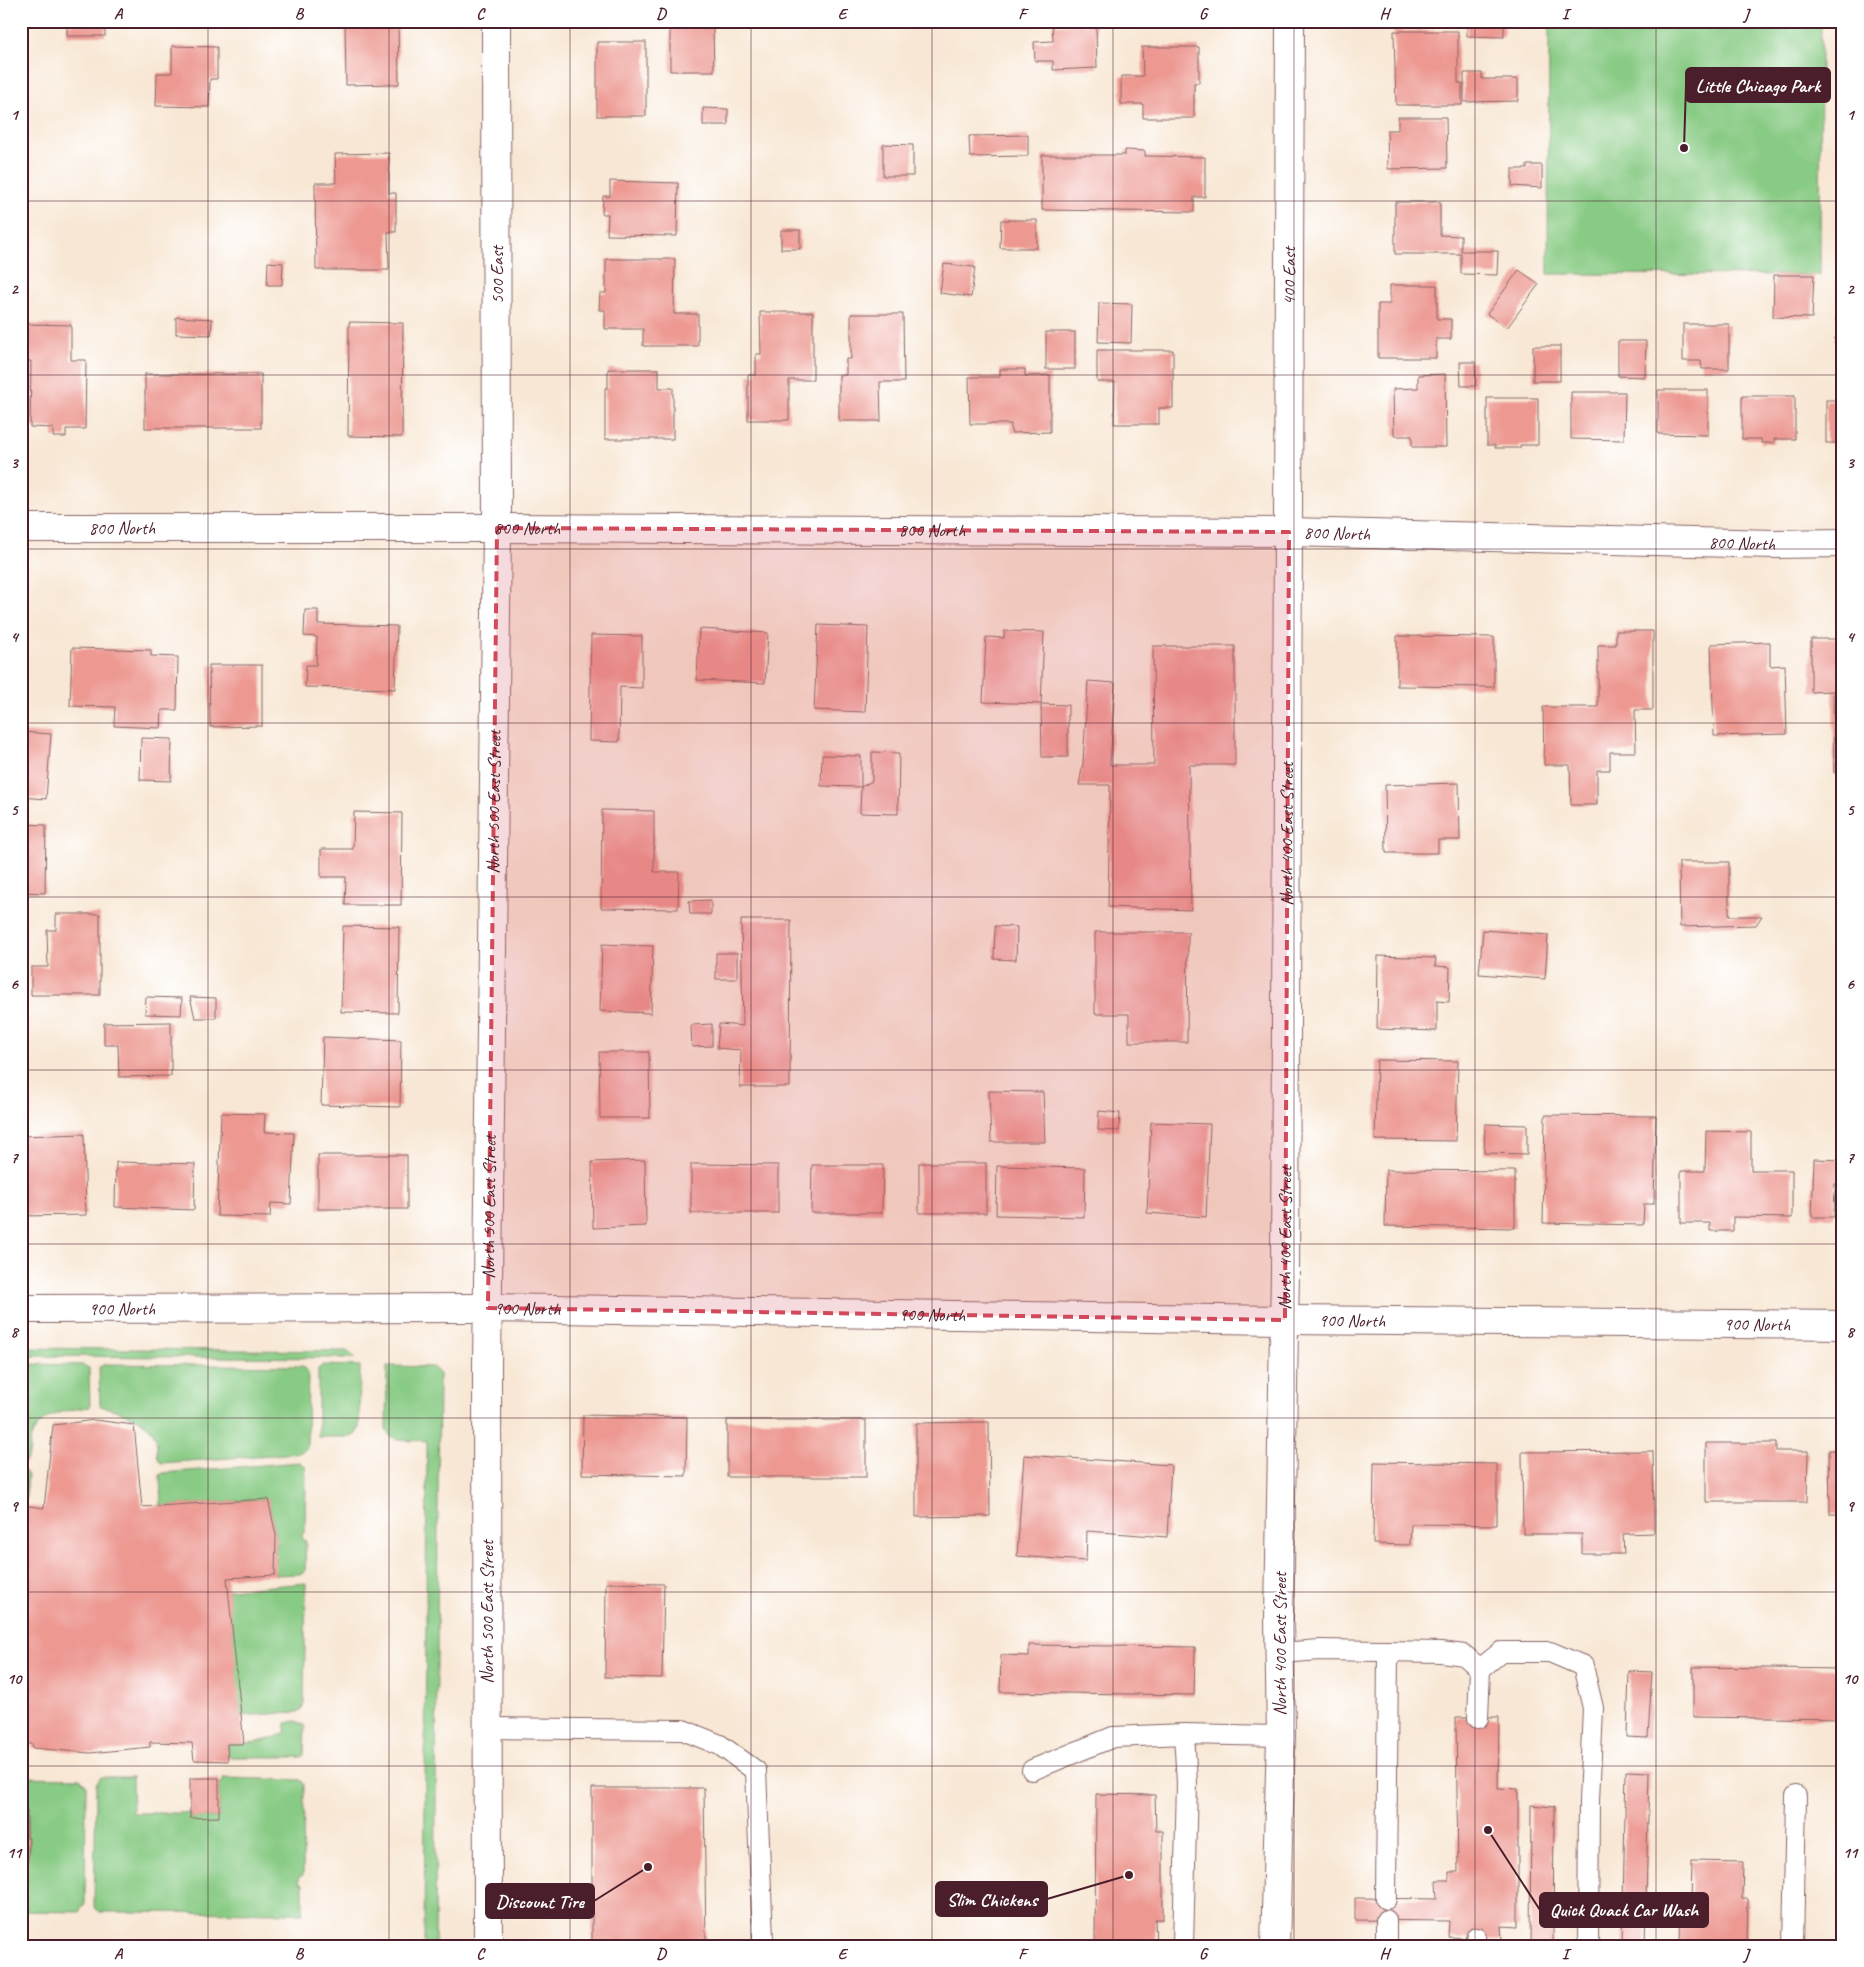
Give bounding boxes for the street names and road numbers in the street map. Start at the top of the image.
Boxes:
street label: 500 East [486,244,508,304]
street label: 400 East [1278,245,1300,305]
street label: 800 North [89,517,156,539]
street label: 800 North [494,517,561,539]
street label: 800 North [899,519,966,541]
street label: 800 North [1303,521,1371,545]
street label: 800 North [1708,531,1776,555]
street label: North 500 East Street [482,728,506,874]
street label: North 400 East Street [1275,760,1298,906]
street label: North 500 East Street [477,1133,501,1279]
street label: North 400 East Street [1273,1164,1296,1310]
street label: 900 North [494,1297,561,1320]
street label: 900 North [89,1298,156,1320]
street label: 900 North [899,1303,966,1326]
street label: 900 North [1319,1309,1386,1332]
street label: 900 North [1724,1313,1791,1336]
street label: North 500 East Street [476,1538,498,1684]
street label: North 400 East Street [1269,1570,1291,1716]

